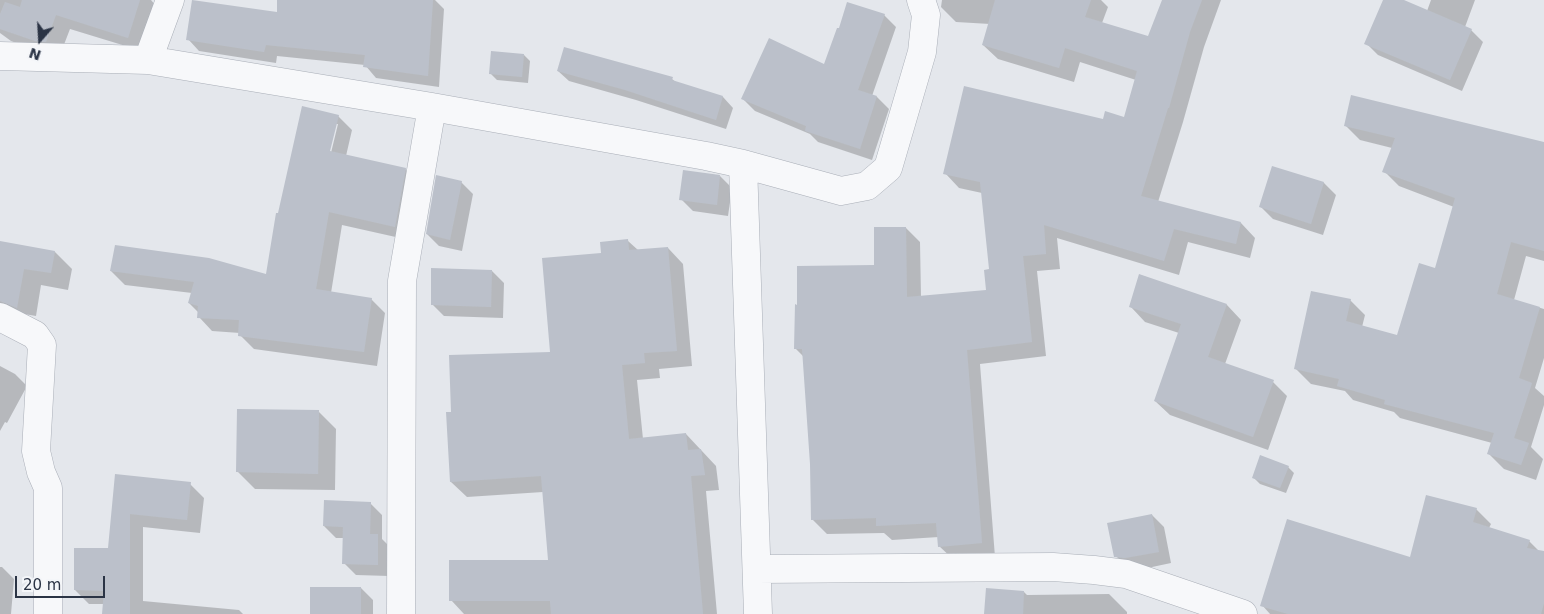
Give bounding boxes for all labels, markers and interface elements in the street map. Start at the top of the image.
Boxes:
north arrow [15,15,65,65]
text: N [27,45,43,64]
scale bar [18,566,108,598]
text: 20 m [23,576,61,594]

